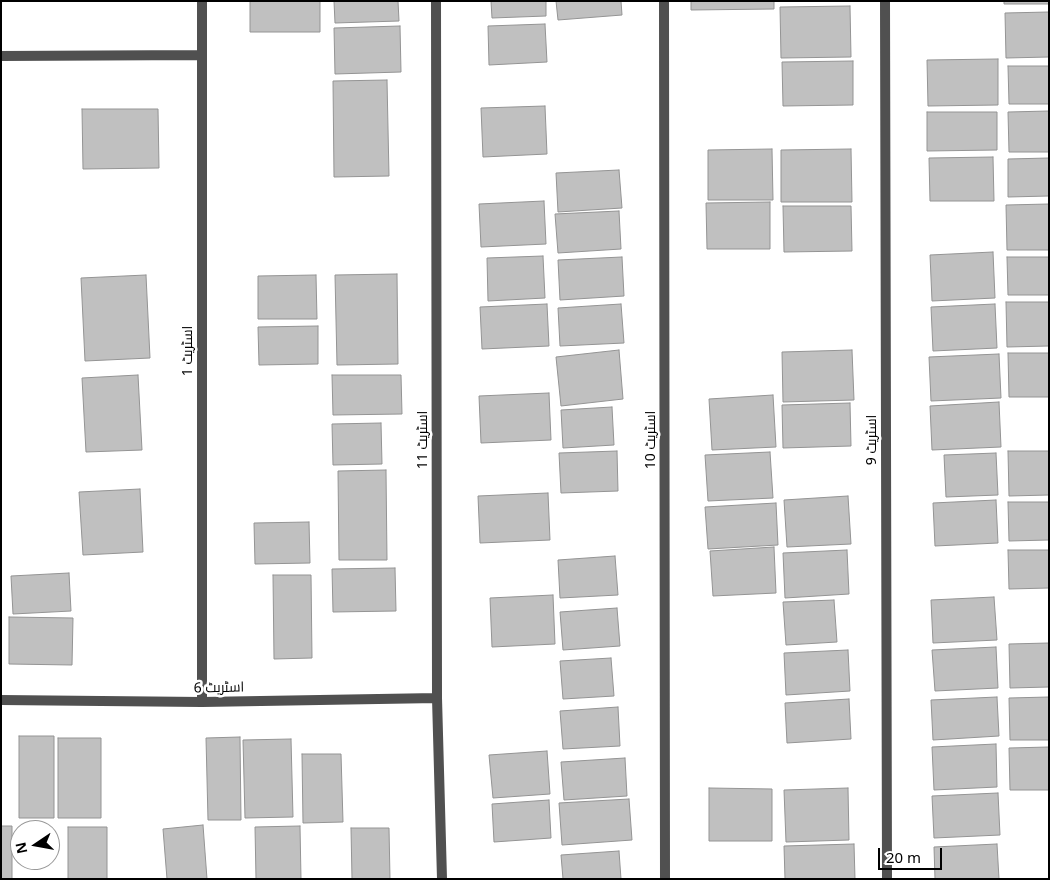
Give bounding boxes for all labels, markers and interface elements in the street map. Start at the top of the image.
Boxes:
street label: اسٹریٹ 1 [180,326,196,376]
street label: اسٹریٹ 11 [415,411,431,469]
street label: اسٹریٹ 10 [643,411,659,469]
street label: اسٹریٹ 9 [864,415,880,465]
street label: اسٹریٹ 6 [194,679,244,697]
north arrow [10,820,60,870]
scale bar [880,838,944,870]
text: N [10,840,31,856]
text: 20 m [886,847,921,867]

